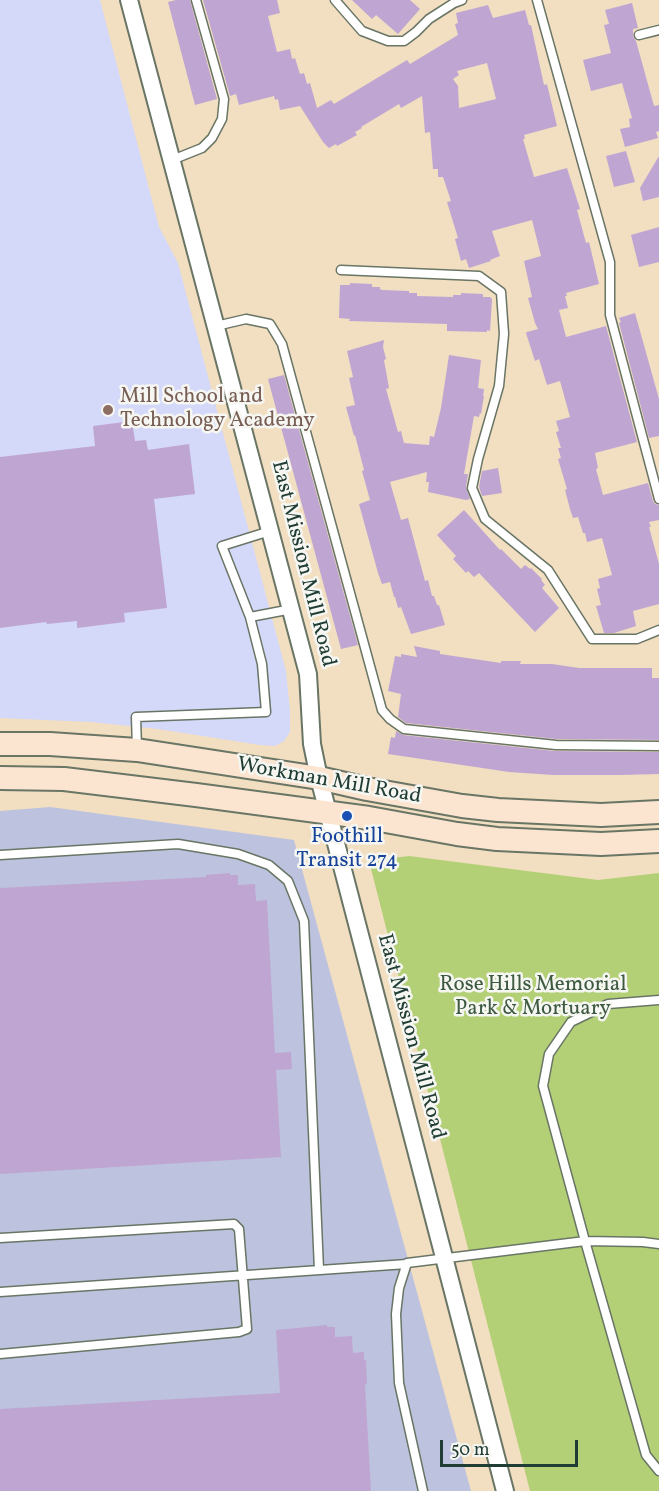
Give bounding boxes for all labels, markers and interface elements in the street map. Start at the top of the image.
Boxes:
place label: Mill School and Technology Academy [120,385,315,435]
marker: Mill School and Technology Academy [101,403,115,417]
street label: East Mission Mill Road [264,458,340,670]
street label: Workman Mill Road [235,753,423,811]
marker: Foothill Transit 274 [340,809,354,823]
place label: Foothill Transit 274 [296,825,398,875]
street label: East Mission Mill Road [370,931,450,1143]
park label: Rose Hills Memorial Park & Mortuary [440,973,626,1023]
scale bar [443,1428,581,1466]
text: 50 m [451,1438,490,1463]

